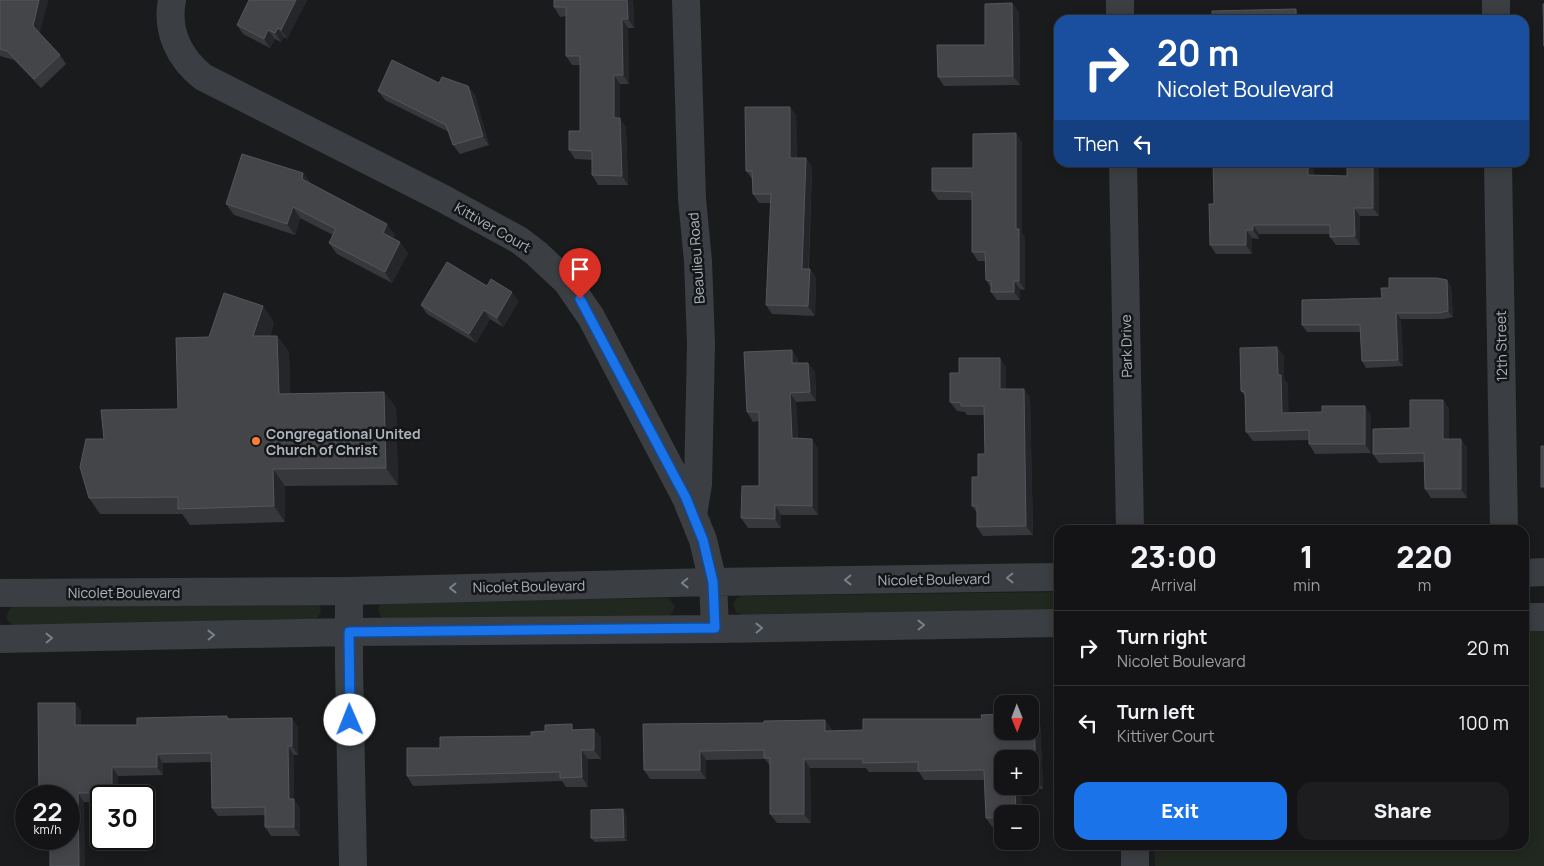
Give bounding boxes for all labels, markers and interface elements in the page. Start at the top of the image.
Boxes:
text: 20 m [1157,29,1239,77]
icon: right [1074,35,1139,100]
text: Nicolet Boulevard [1157,74,1334,104]
icon: left [1129,130,1157,158]
text: Then [1074,131,1119,157]
street label: Kittiver Court [451,197,535,257]
street label: Beaulieu Road [683,212,709,304]
pin [559,248,601,299]
icon: arrive [566,255,594,283]
street label: 12th Street [1491,310,1511,382]
street label: Park Drive [1116,314,1136,378]
place label: Congregational United Church of Christ [266,424,421,459]
marker: Congregational United Church of Christ [250,435,262,447]
text: 23:00 [1130,536,1217,577]
text: 1 [1300,536,1314,577]
text: 220 [1396,536,1453,577]
street label: Nicolet Boulevard [878,569,990,589]
one-way arrow [1006,572,1014,583]
text: Arrival [1151,574,1197,596]
text: min [1293,574,1320,596]
text: m [1418,574,1431,596]
one-way arrow [843,575,851,585]
street label: Nicolet Boulevard [473,576,585,596]
one-way arrow [681,577,689,588]
street label: Nicolet Boulevard [68,583,180,602]
one-way arrow [448,583,456,593]
one-way arrow [918,620,925,630]
one-way arrow [755,623,763,633]
text: Turn right [1117,624,1207,650]
one-way arrow [207,629,215,640]
one-way arrow [45,633,53,643]
icon: right [1074,634,1102,662]
text: 20 m [1467,635,1509,661]
text: Nicolet Boulevard [1117,650,1246,672]
position arrow [323,693,375,745]
north arrow [994,695,1039,740]
map controls [994,695,1039,850]
text: Turn left [1117,699,1195,725]
icon: left [1074,709,1102,737]
text: 100 m [1458,710,1509,736]
text: Kittiver Court [1117,725,1215,747]
button: + [994,750,1039,795]
button: Exit [1074,782,1287,840]
button: Share [1297,782,1509,840]
speed limit sign: 30 [90,785,155,850]
text: 22 [33,794,62,829]
button: − [994,805,1039,850]
text: km/h [34,821,61,838]

